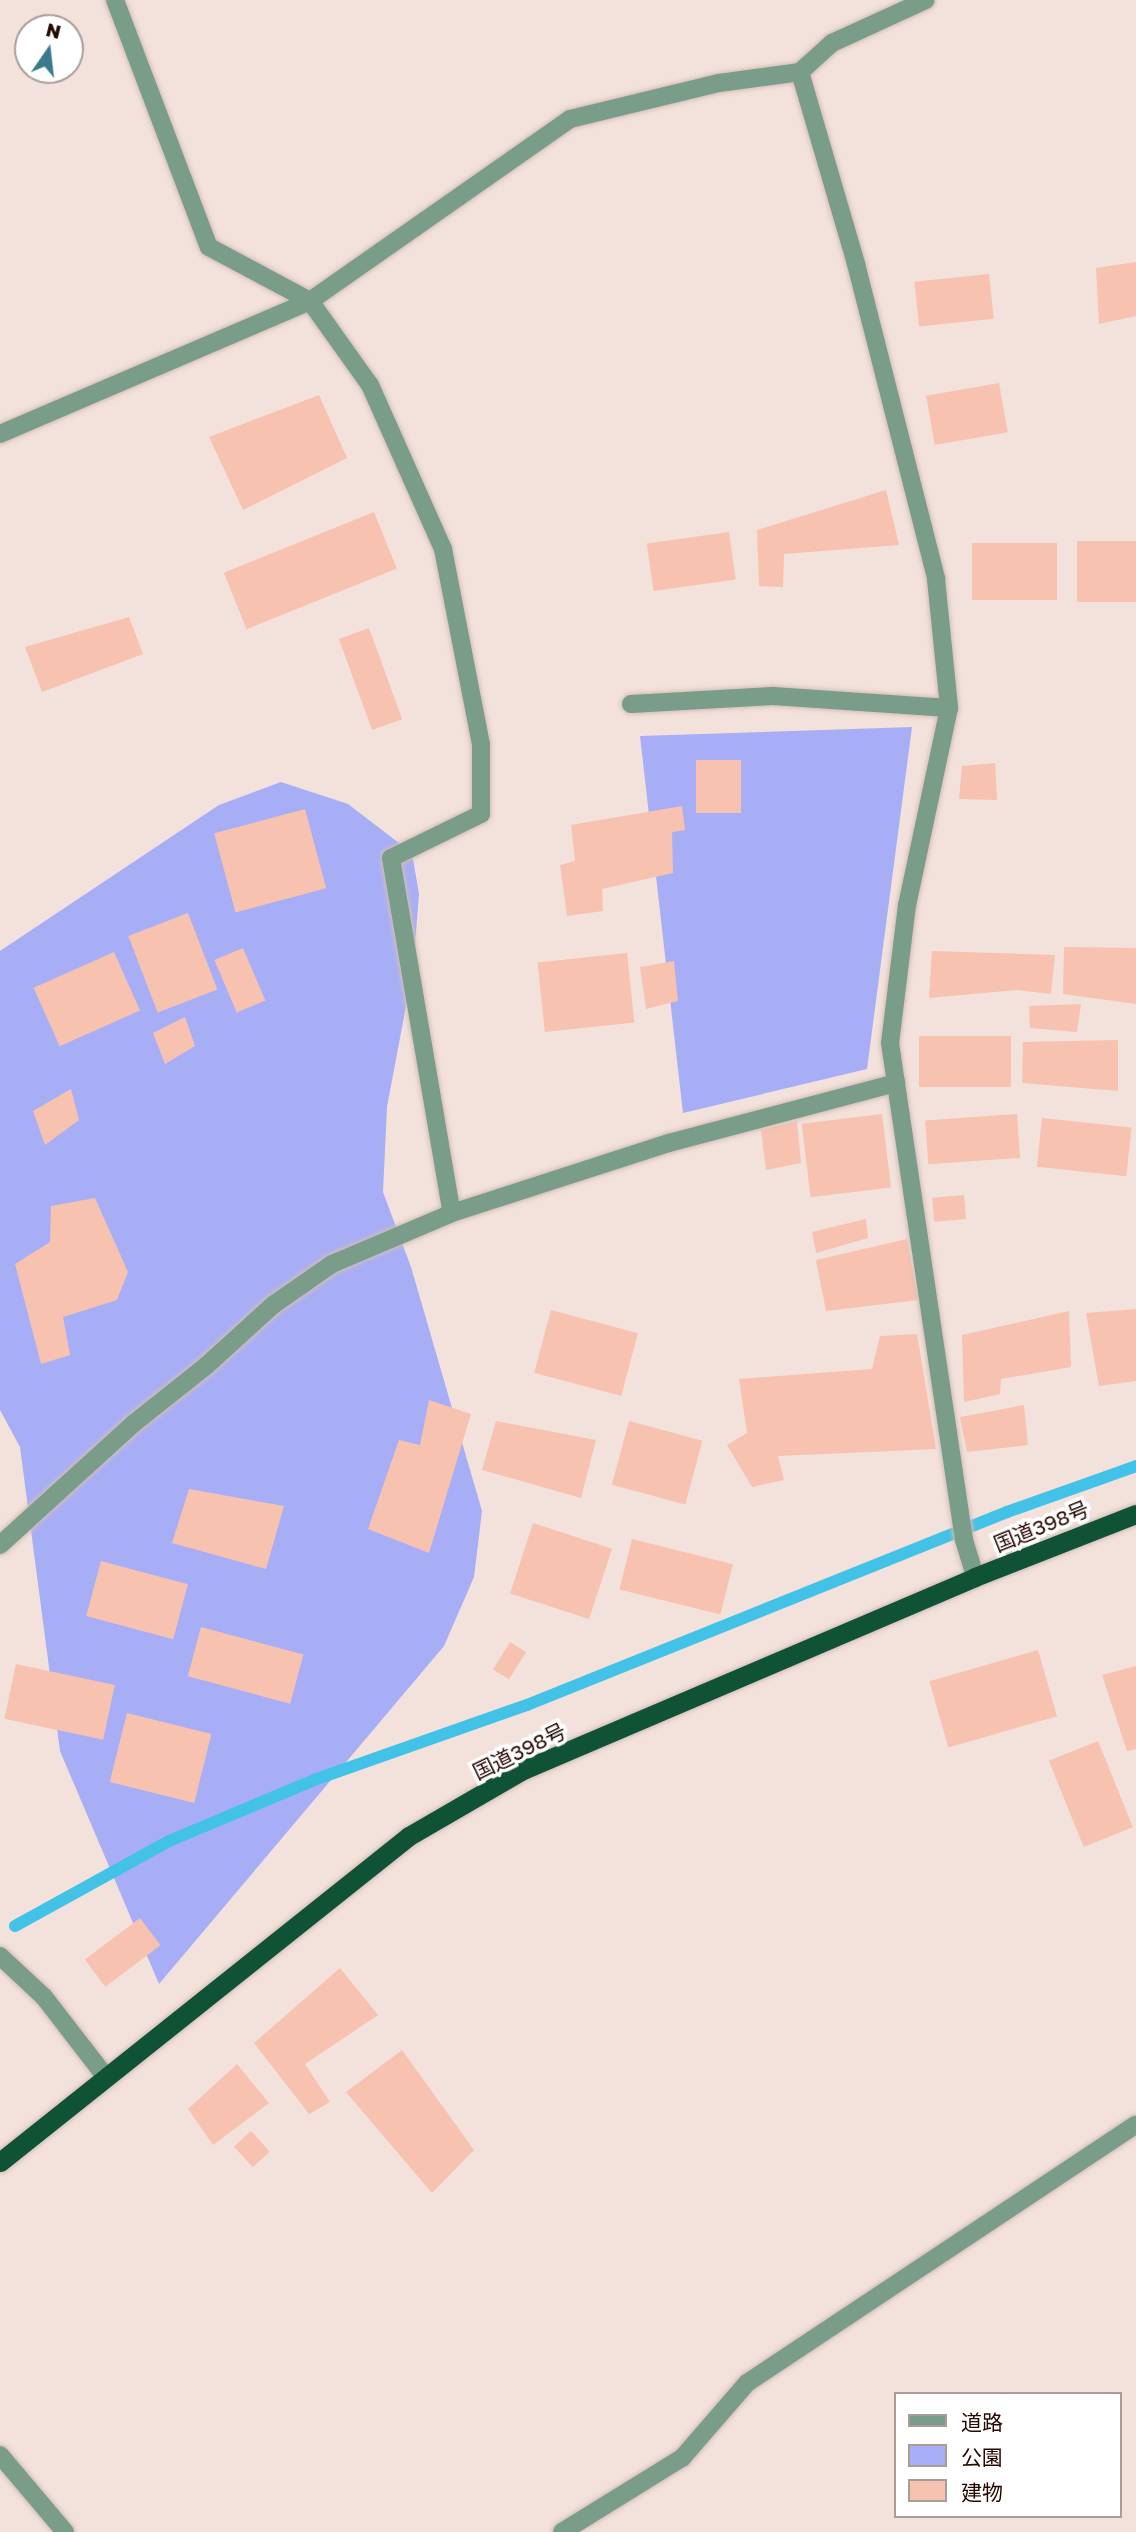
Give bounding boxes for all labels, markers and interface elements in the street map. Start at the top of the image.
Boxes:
north arrow [14,14,84,84]
text: N [44,17,64,43]
street label: 国道398号 [990,1495,1092,1557]
street label: 国道398号 [468,1718,570,1784]
legend [894,2392,1122,2518]
text: 道路 [961,2409,1003,2435]
text: 公園 [961,2444,1003,2470]
text: 建物 [961,2479,1003,2505]

